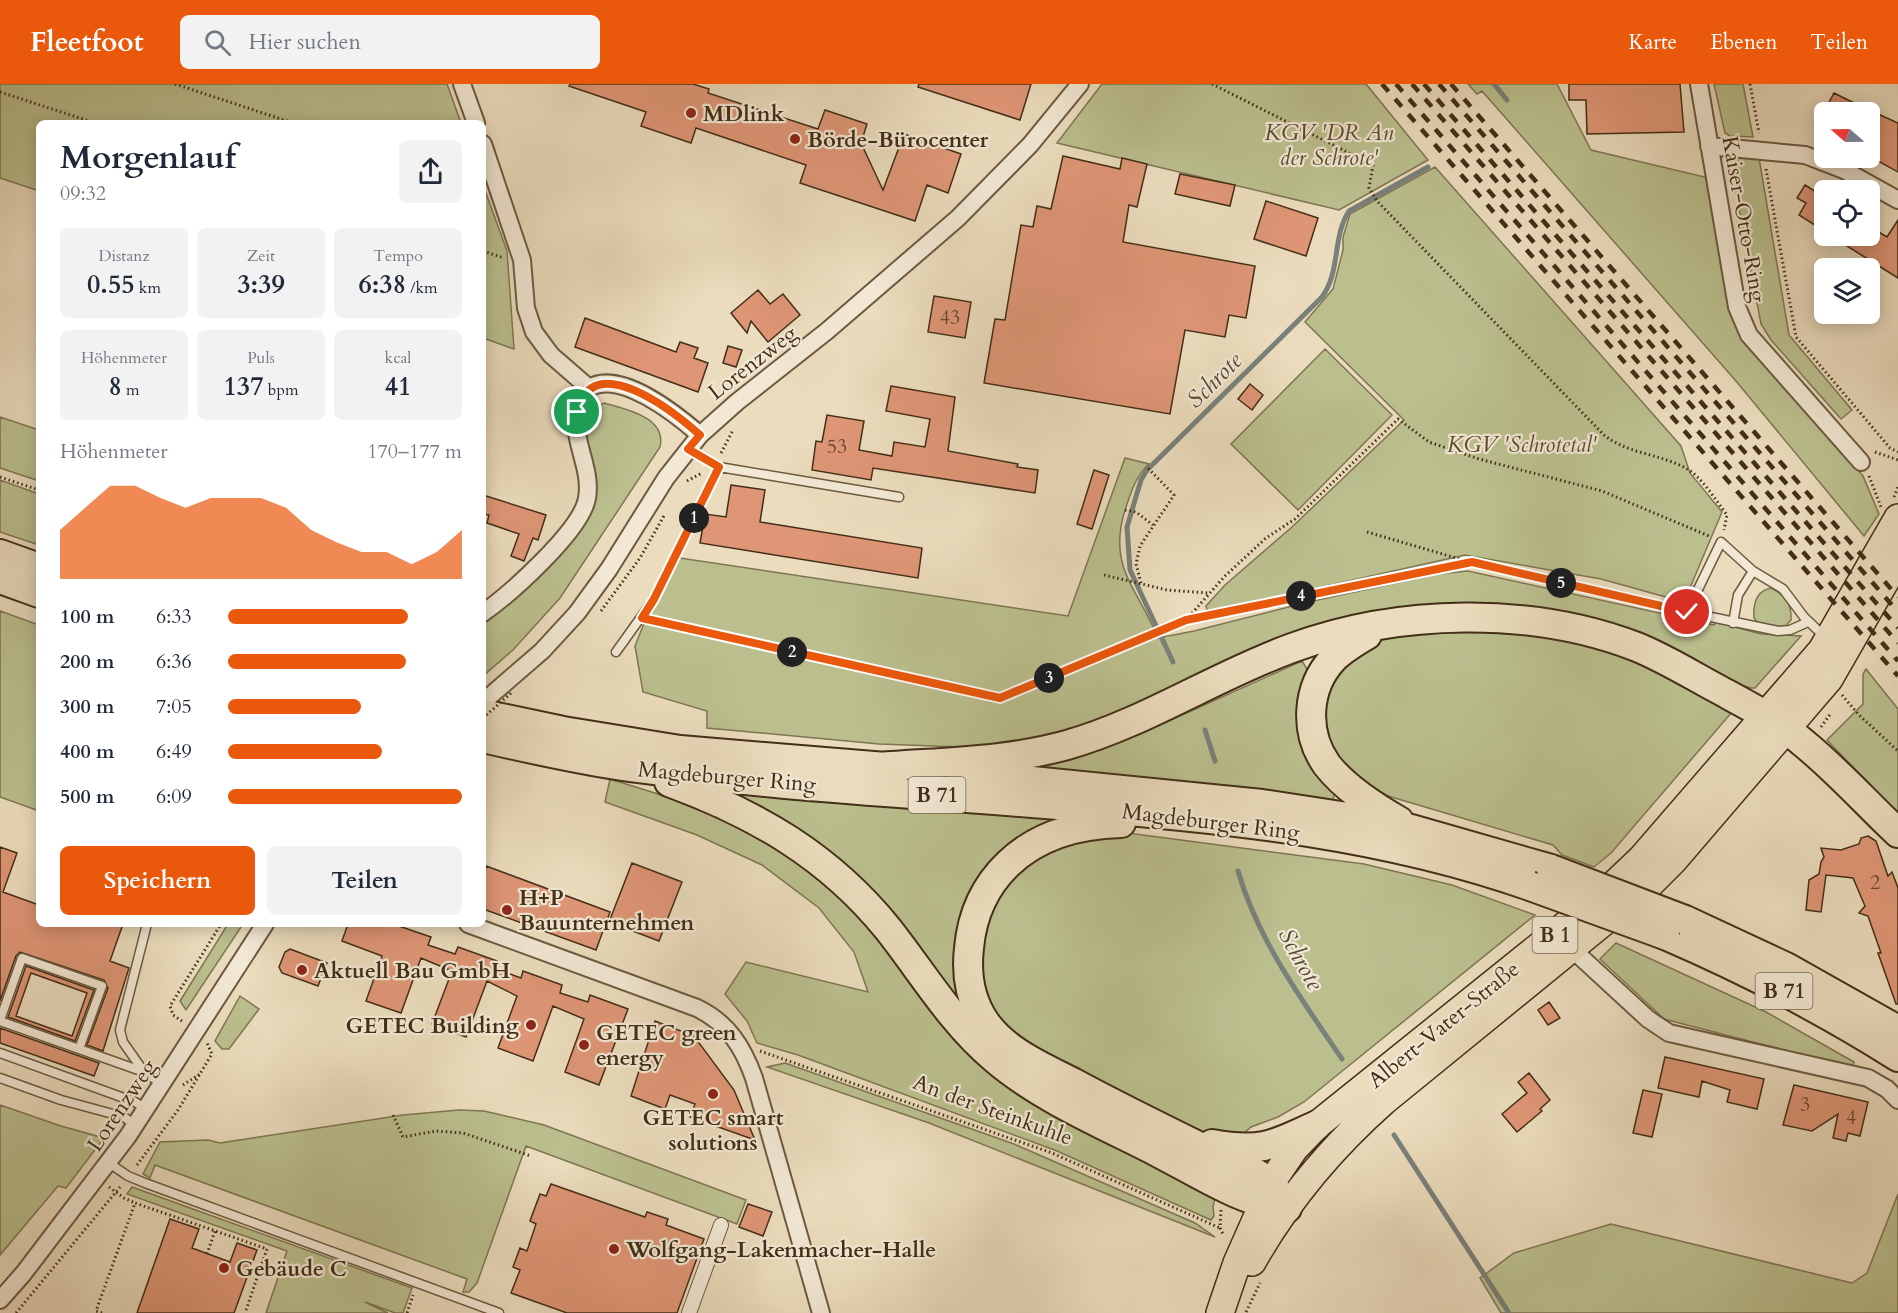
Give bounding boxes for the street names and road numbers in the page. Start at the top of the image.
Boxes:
street label: Kaiser-Otto-Ring [1715,134,1773,305]
street label: Lorenzweg [702,318,804,407]
street label: Magdeburger Ring [637,754,818,800]
road number: B 71 [908,777,966,813]
street label: Magdeburger Ring [1120,796,1302,848]
road number: B 1 [1532,917,1578,953]
street label: Albert-Vater-Straße [1362,954,1526,1095]
road number: B 71 [1756,973,1812,1009]
street label: Lorenzweg [80,1053,164,1158]
street label: An der Steinkuhle [909,1067,1077,1153]

